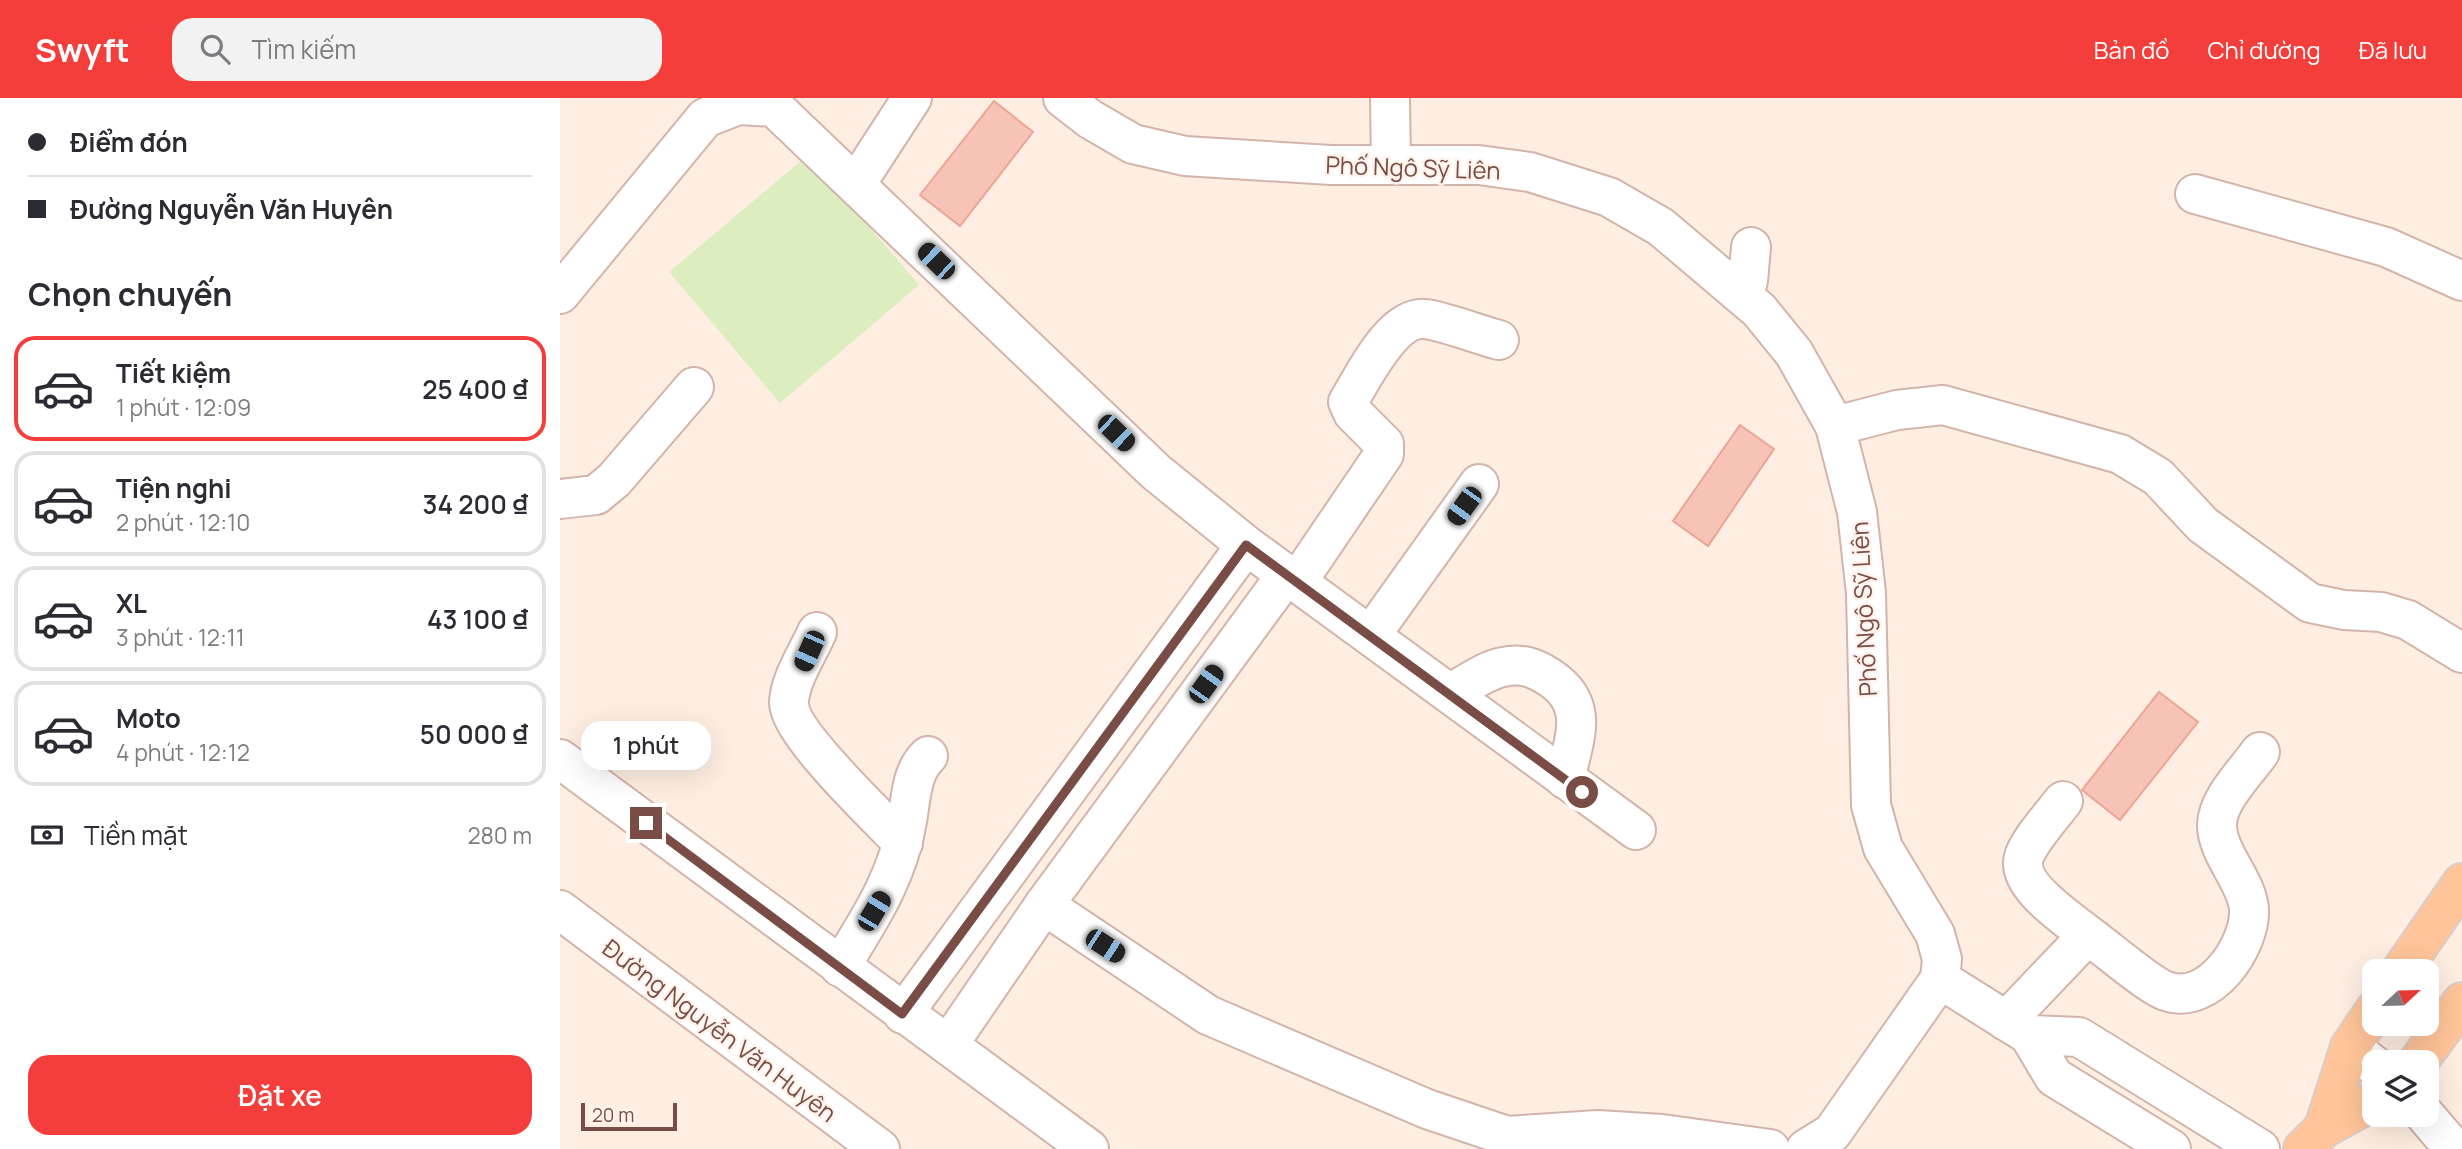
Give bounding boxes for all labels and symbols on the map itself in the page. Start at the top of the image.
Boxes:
street label: Phố Ngô Sỹ Liên [1325,147,1501,187]
car [914,239,959,283]
car [1094,411,1139,455]
car [1444,483,1485,529]
street label: Phố Ngô Sỹ Liên [1842,521,1884,697]
car [791,628,828,674]
car [1186,661,1227,707]
callout: 1 phút [581,722,711,770]
route start [1566,776,1598,808]
route end [630,807,662,839]
car [855,888,894,934]
car [1082,926,1129,966]
street label: Đường Nguyễn Văn Huyên [596,931,844,1129]
north arrow [2362,959,2440,1036]
scale bar [581,1100,677,1132]

